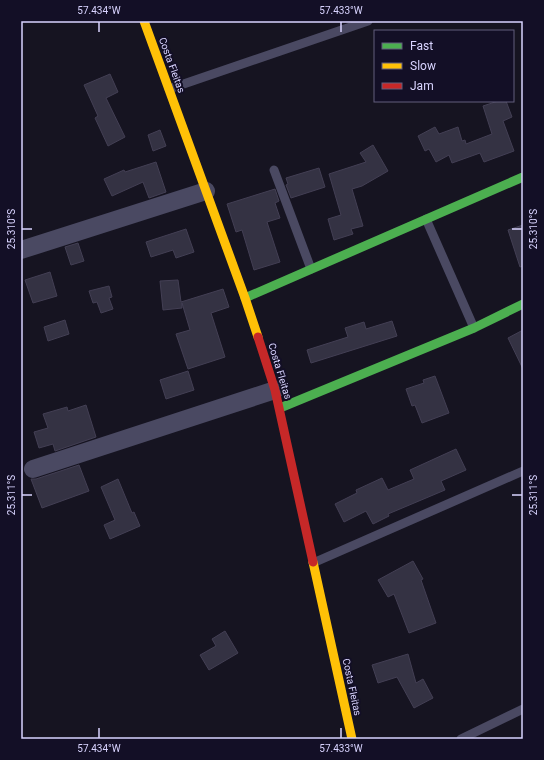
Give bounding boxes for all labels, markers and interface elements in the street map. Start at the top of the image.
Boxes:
text: 57.434°W [77,5,121,16]
text: 57.433°W [319,5,363,16]
legend [374,30,514,102]
street label: Costa Fleitas [157,36,187,94]
text: Fast [410,39,433,53]
text: Slow [410,59,436,73]
text: Jam [410,79,434,93]
text: 25.310°S [6,209,17,249]
text: 25.310°S [528,209,539,249]
street label: Costa Fleitas [266,342,294,400]
text: 25.311°S [6,475,17,515]
text: 25.311°S [528,475,539,515]
street label: Costa Fleitas [341,657,363,717]
text: 57.434°W [77,743,121,754]
text: 57.433°W [319,743,363,754]

